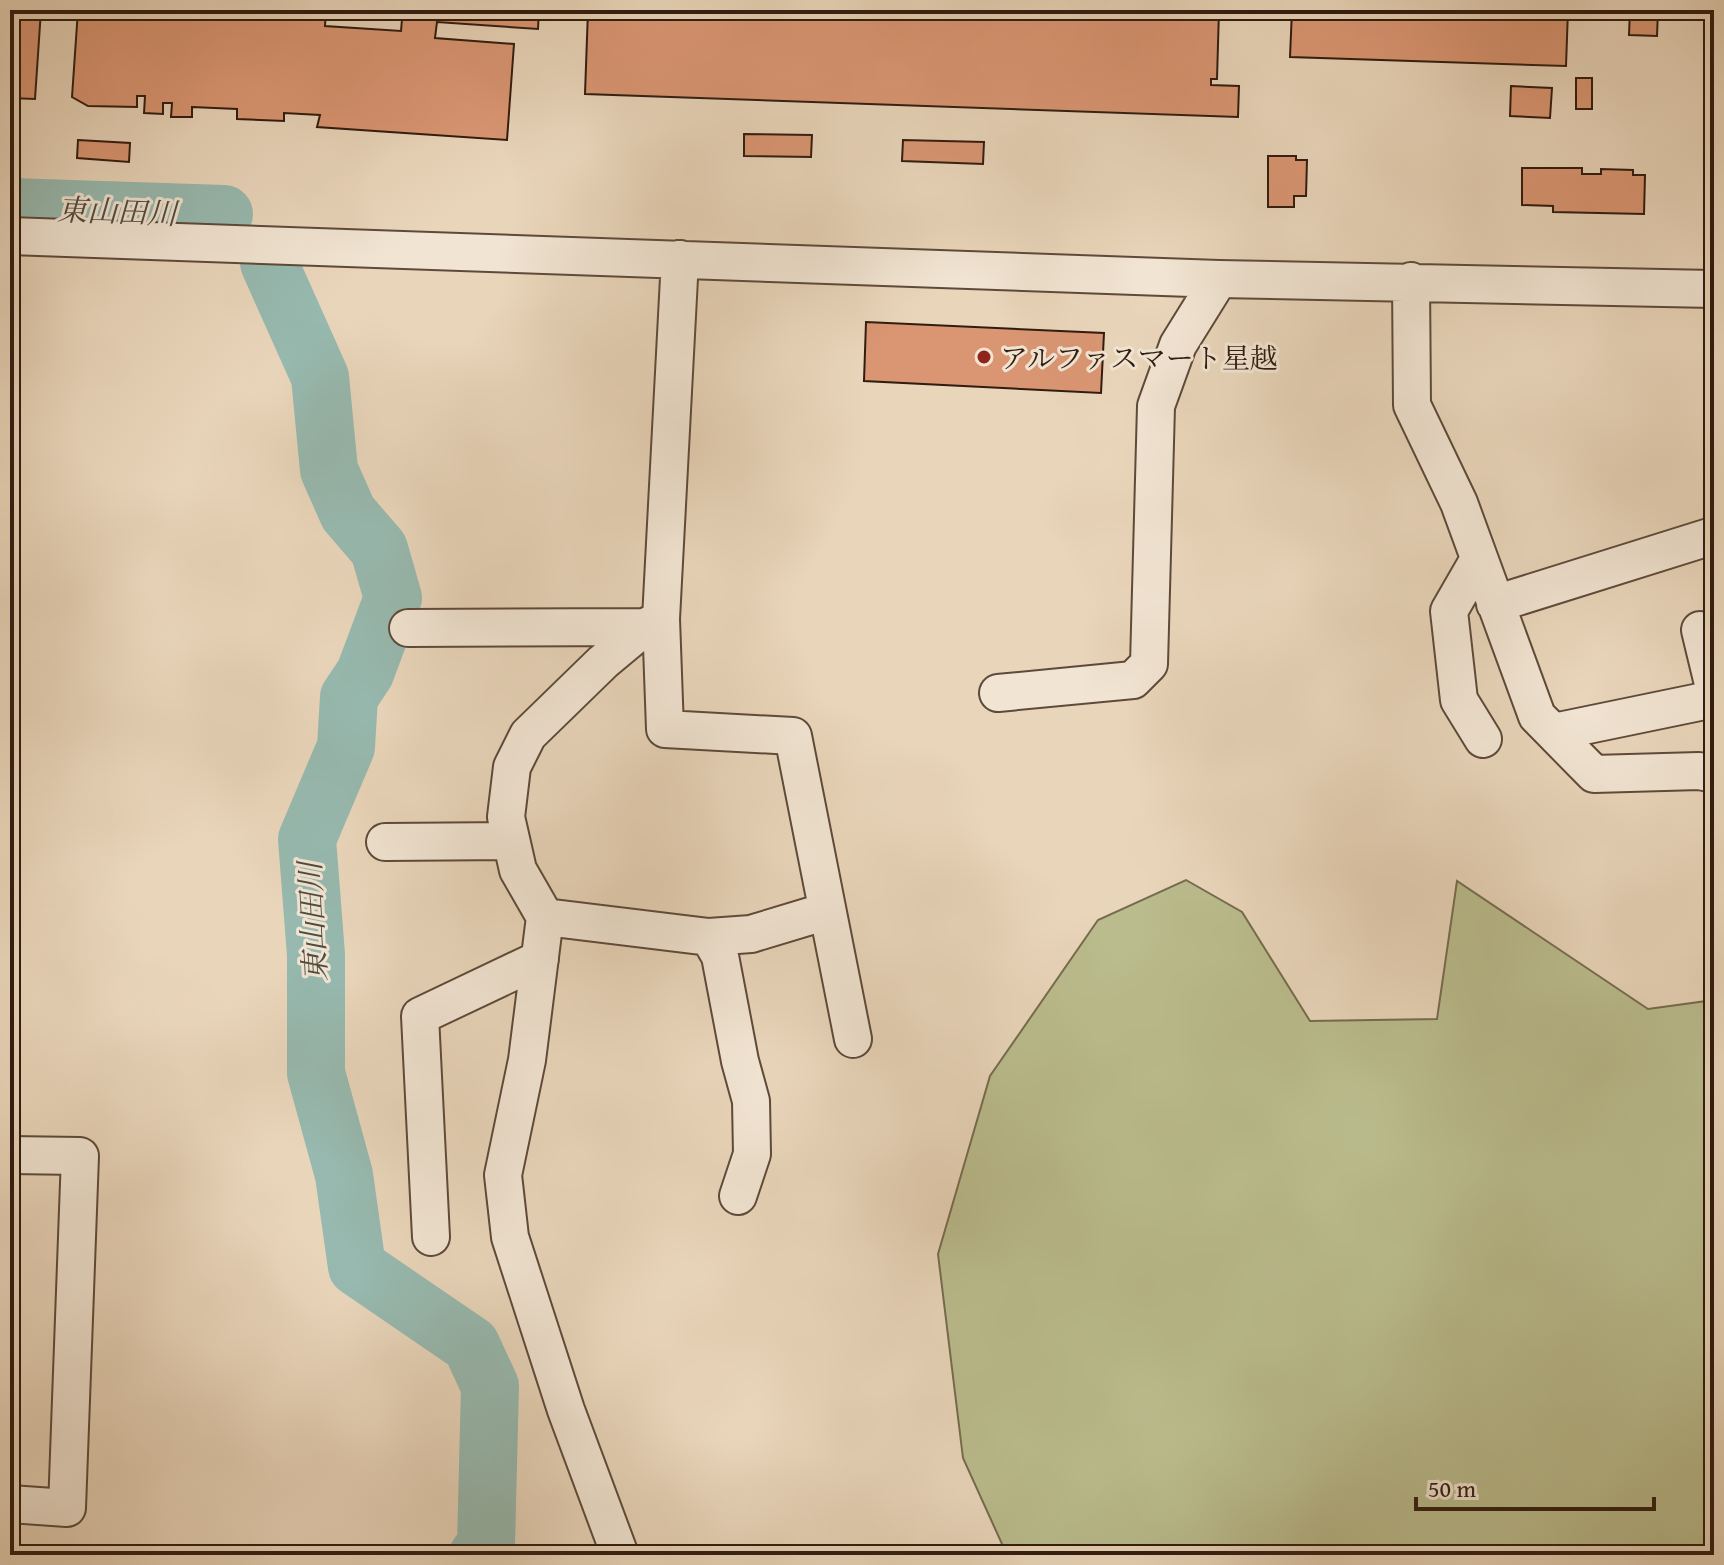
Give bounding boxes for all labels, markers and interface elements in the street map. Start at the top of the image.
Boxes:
water label: 東山田川 [56,187,181,235]
place label: アルファスマート星越 [1000,337,1278,378]
marker: アルファスマート星越 [975,348,993,366]
water label: 東山田川 [287,858,337,983]
scale bar [1416,1461,1654,1511]
text: 50 m [1428,1471,1476,1506]

